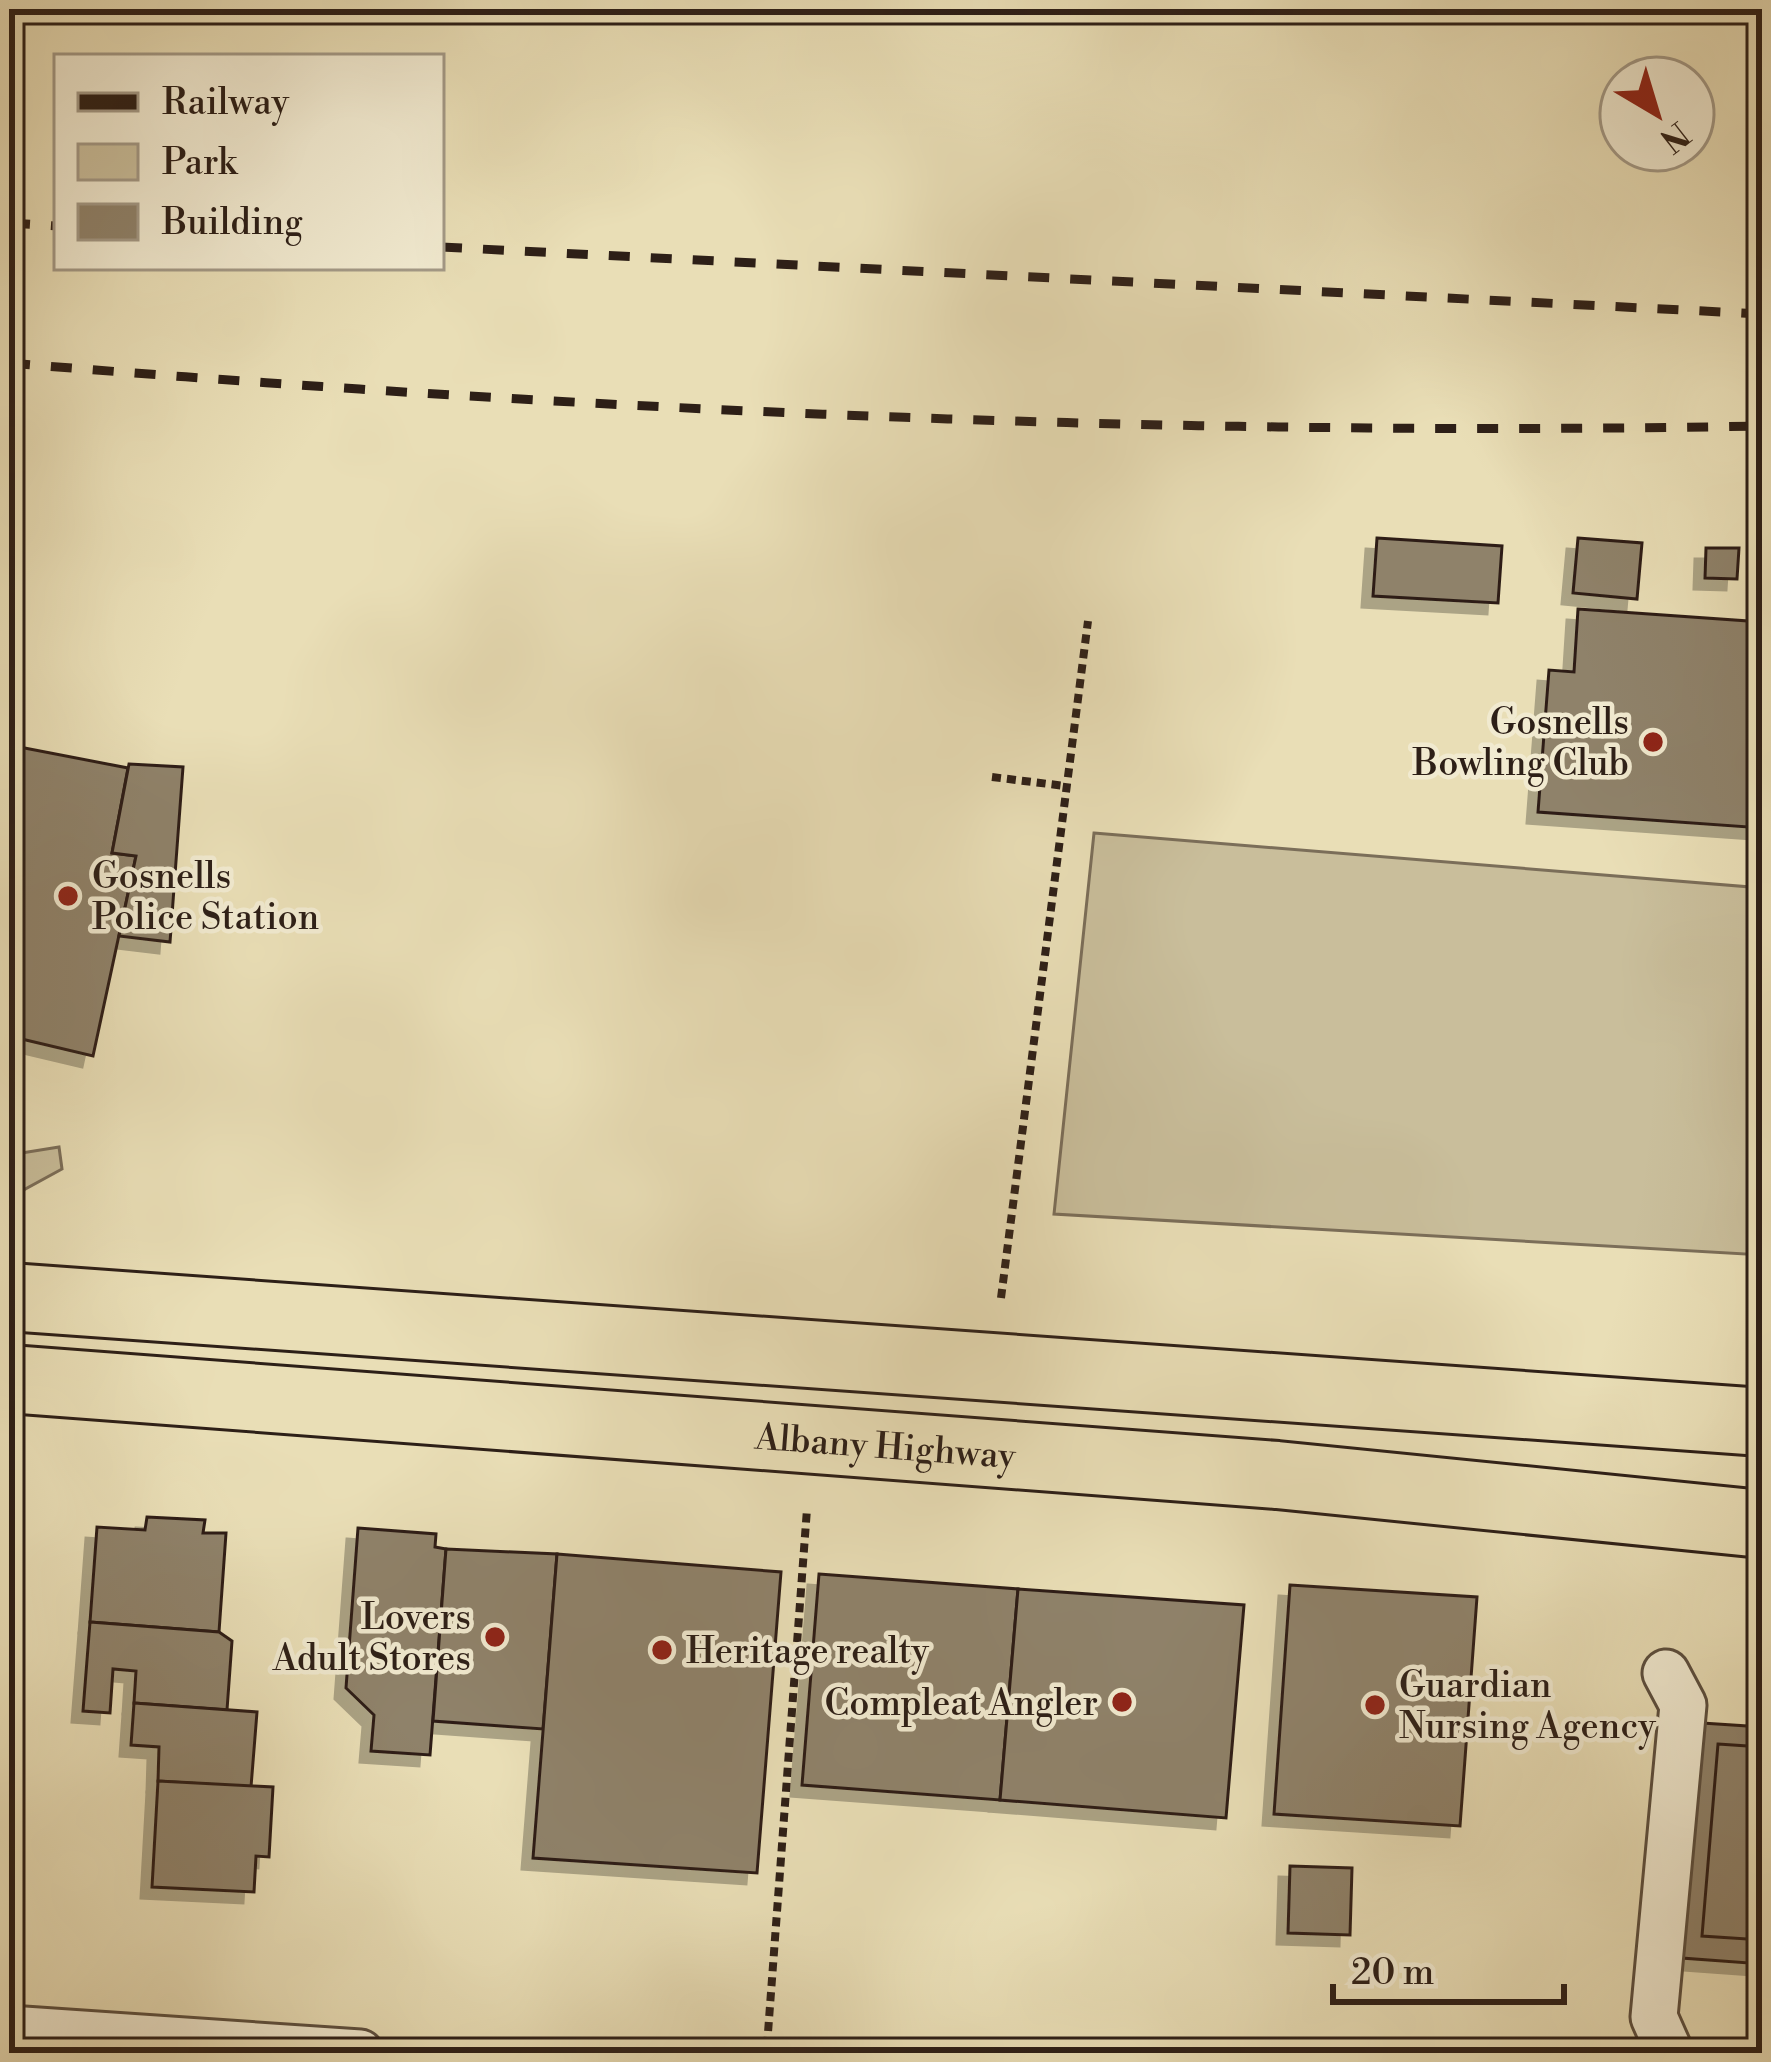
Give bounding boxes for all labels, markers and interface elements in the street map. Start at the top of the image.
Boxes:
legend [54,54,444,270]
north arrow [1597,54,1717,174]
text: Railway [162,81,289,126]
text: N [1651,111,1697,160]
text: Park [162,141,239,186]
text: Building [161,201,303,246]
place label: Gosnells Bowling Club [1412,701,1629,787]
marker: Gosnells Bowling Club [1640,729,1666,755]
place label: Gosnells Police Station [92,855,319,941]
marker: Gosnells Police Station [55,883,81,909]
street label: Albany Highway [752,1415,1018,1480]
place label: Lovers Adult Stores [272,1596,471,1682]
marker: Lovers Adult Stores [482,1624,508,1650]
place label: Heritage realty [686,1630,929,1675]
marker: Heritage realty [649,1637,675,1663]
place label: Guardian Nursing Agency [1399,1664,1656,1750]
place label: Compleat Angler [824,1682,1098,1727]
marker: Compleat Angler [1109,1689,1135,1715]
marker: Guardian Nursing Agency [1362,1692,1388,1718]
scale bar [1333,1930,1564,2004]
text: 20 m [1351,1951,1434,1996]

